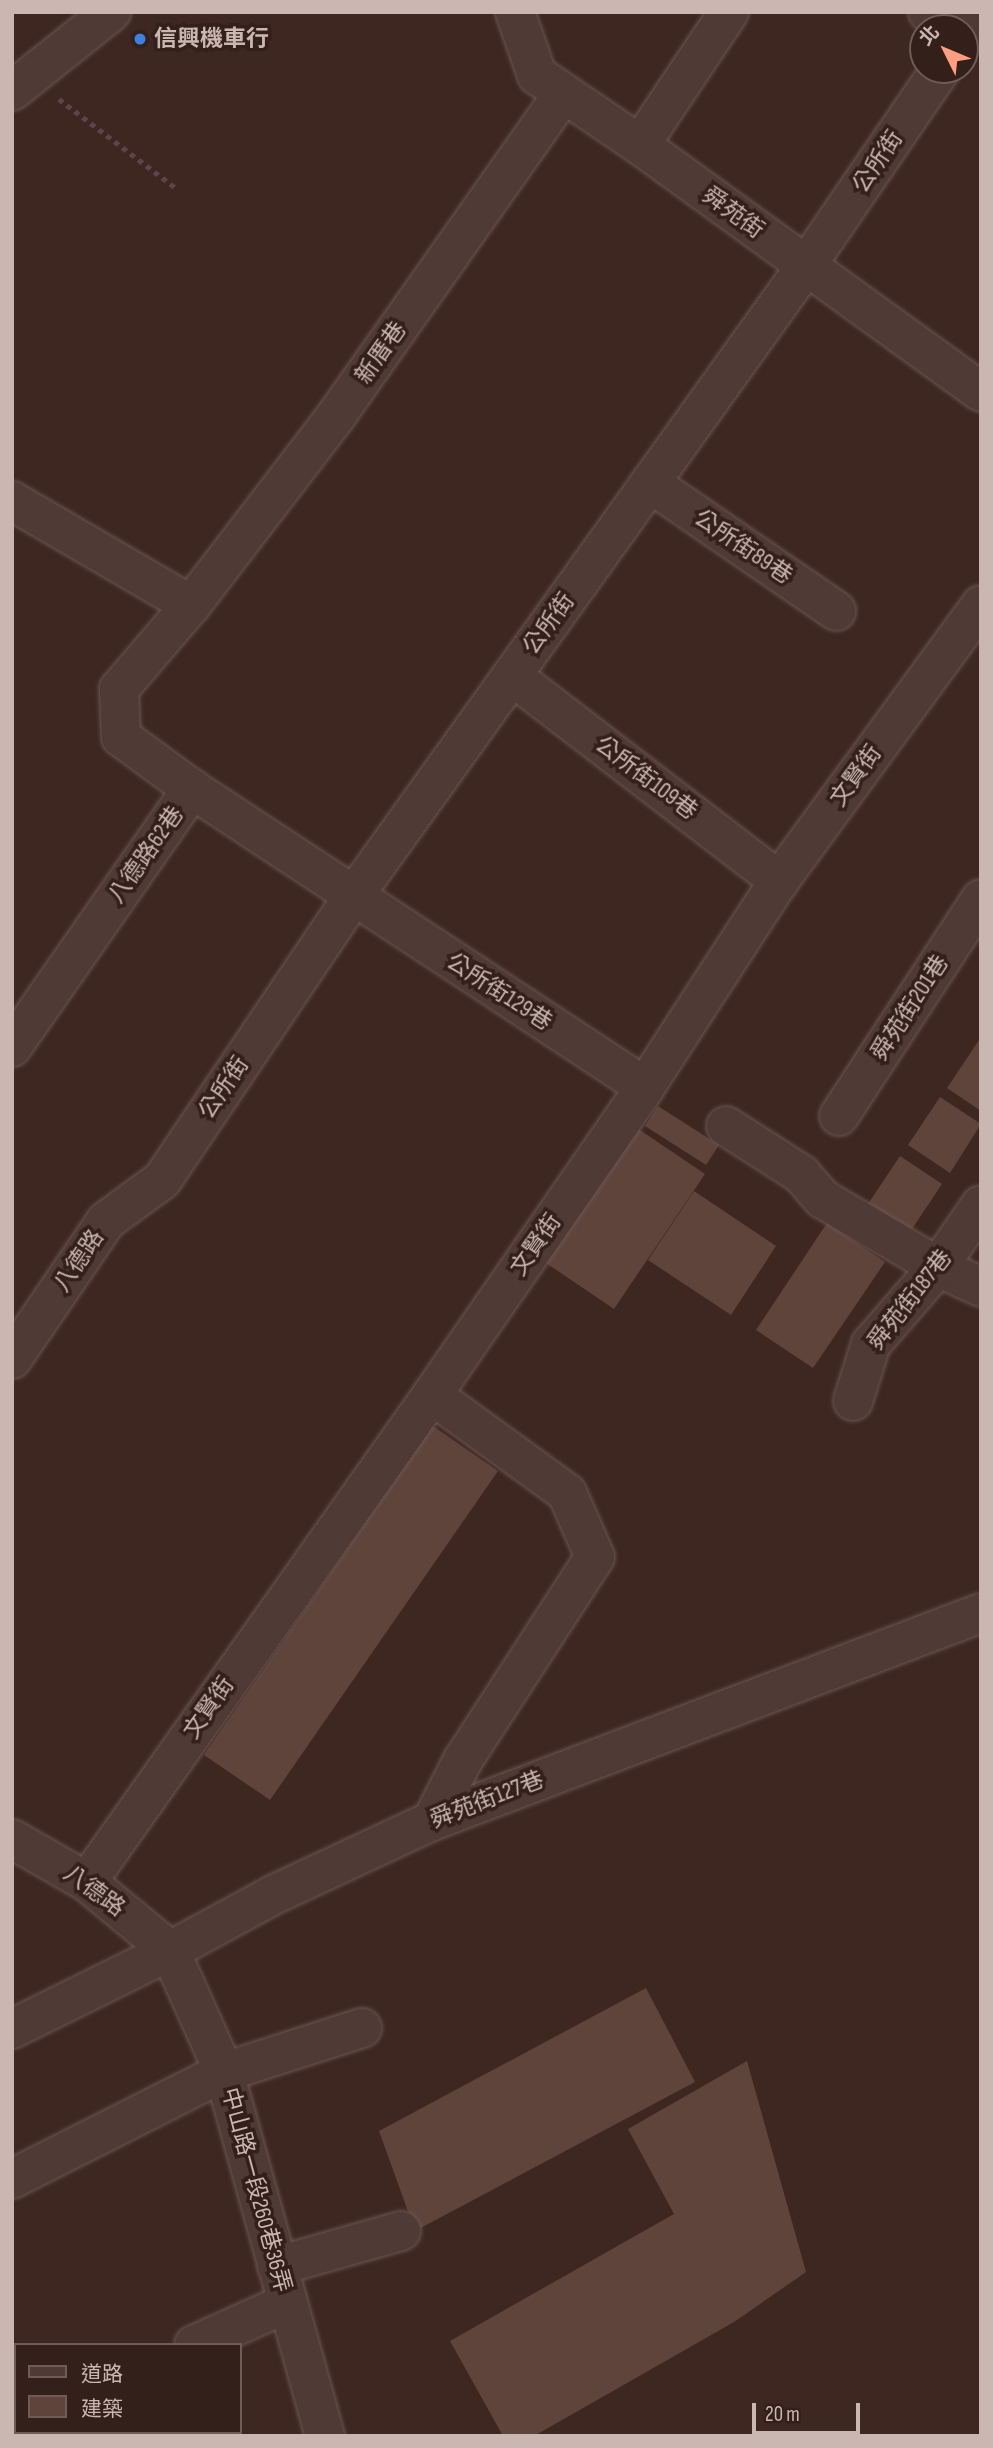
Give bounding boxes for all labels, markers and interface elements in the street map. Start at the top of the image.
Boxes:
north arrow [909,14,979,84]
text: 北 [915,21,945,51]
place label: 信興機車行 [154,25,269,53]
marker: 信興機車行 [132,31,148,47]
street label: 公所街 [847,126,909,198]
street label: 舜苑街 [697,182,769,244]
street label: 新厝巷 [350,317,412,389]
street label: 公所街89巷 [689,504,797,590]
street label: 公所街 [518,588,580,660]
street label: 公所街109巷 [590,731,702,825]
street label: 文賢街 [825,740,887,812]
street label: 八德路62巷 [103,801,189,909]
street label: 公所街129巷 [441,948,557,1036]
street label: 舜苑街201巷 [866,950,954,1066]
street label: 公所街 [193,1052,255,1124]
street label: 文賢街 [505,1209,567,1281]
street label: 八德路 [48,1225,110,1297]
street label: 舜苑街187巷 [862,1245,958,1355]
street label: 文賢街 [178,1672,240,1744]
street label: 舜苑街127巷 [427,1766,547,1834]
street label: 八德路 [58,1860,130,1922]
street label: 中山路一段260巷36弄 [215,2085,297,2295]
legend [14,2343,242,2434]
text: 道路 [81,2362,123,2387]
scale bar [755,2388,864,2432]
text: 建築 [81,2397,123,2422]
text: 20 m [765,2402,800,2427]

